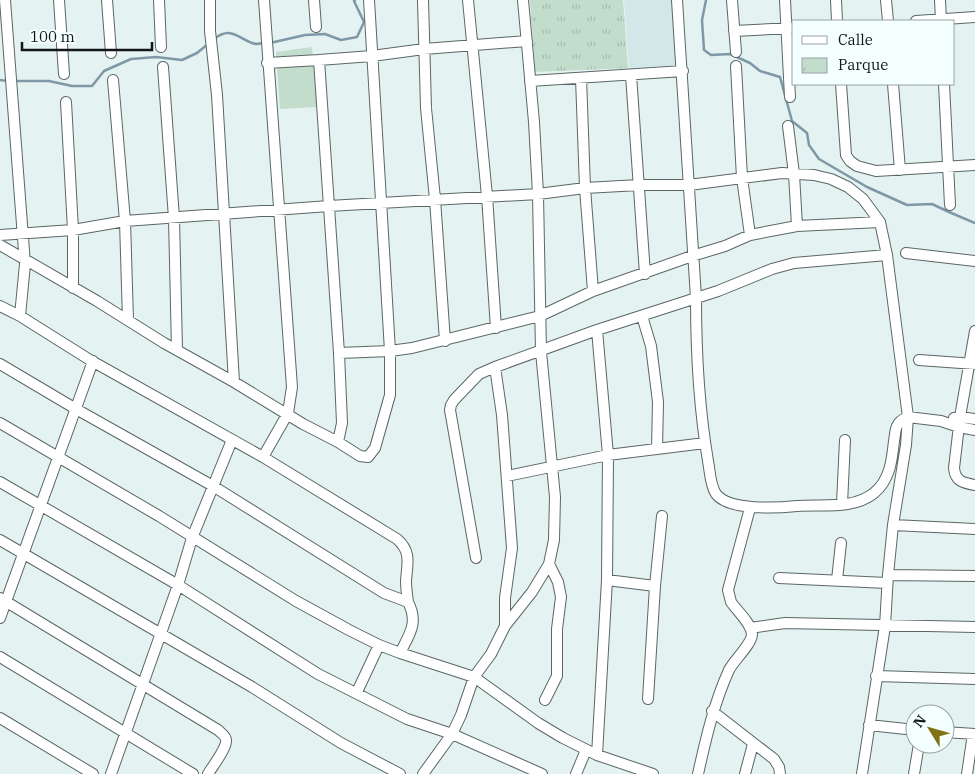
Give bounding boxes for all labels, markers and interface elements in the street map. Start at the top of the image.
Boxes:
scale bar [22,20,152,52]
legend [792,20,955,85]
text: 100 m [30,27,75,46]
text: Calle [838,30,873,49]
text: Parque [838,55,888,74]
north arrow [905,704,955,754]
text: N [909,711,930,731]

